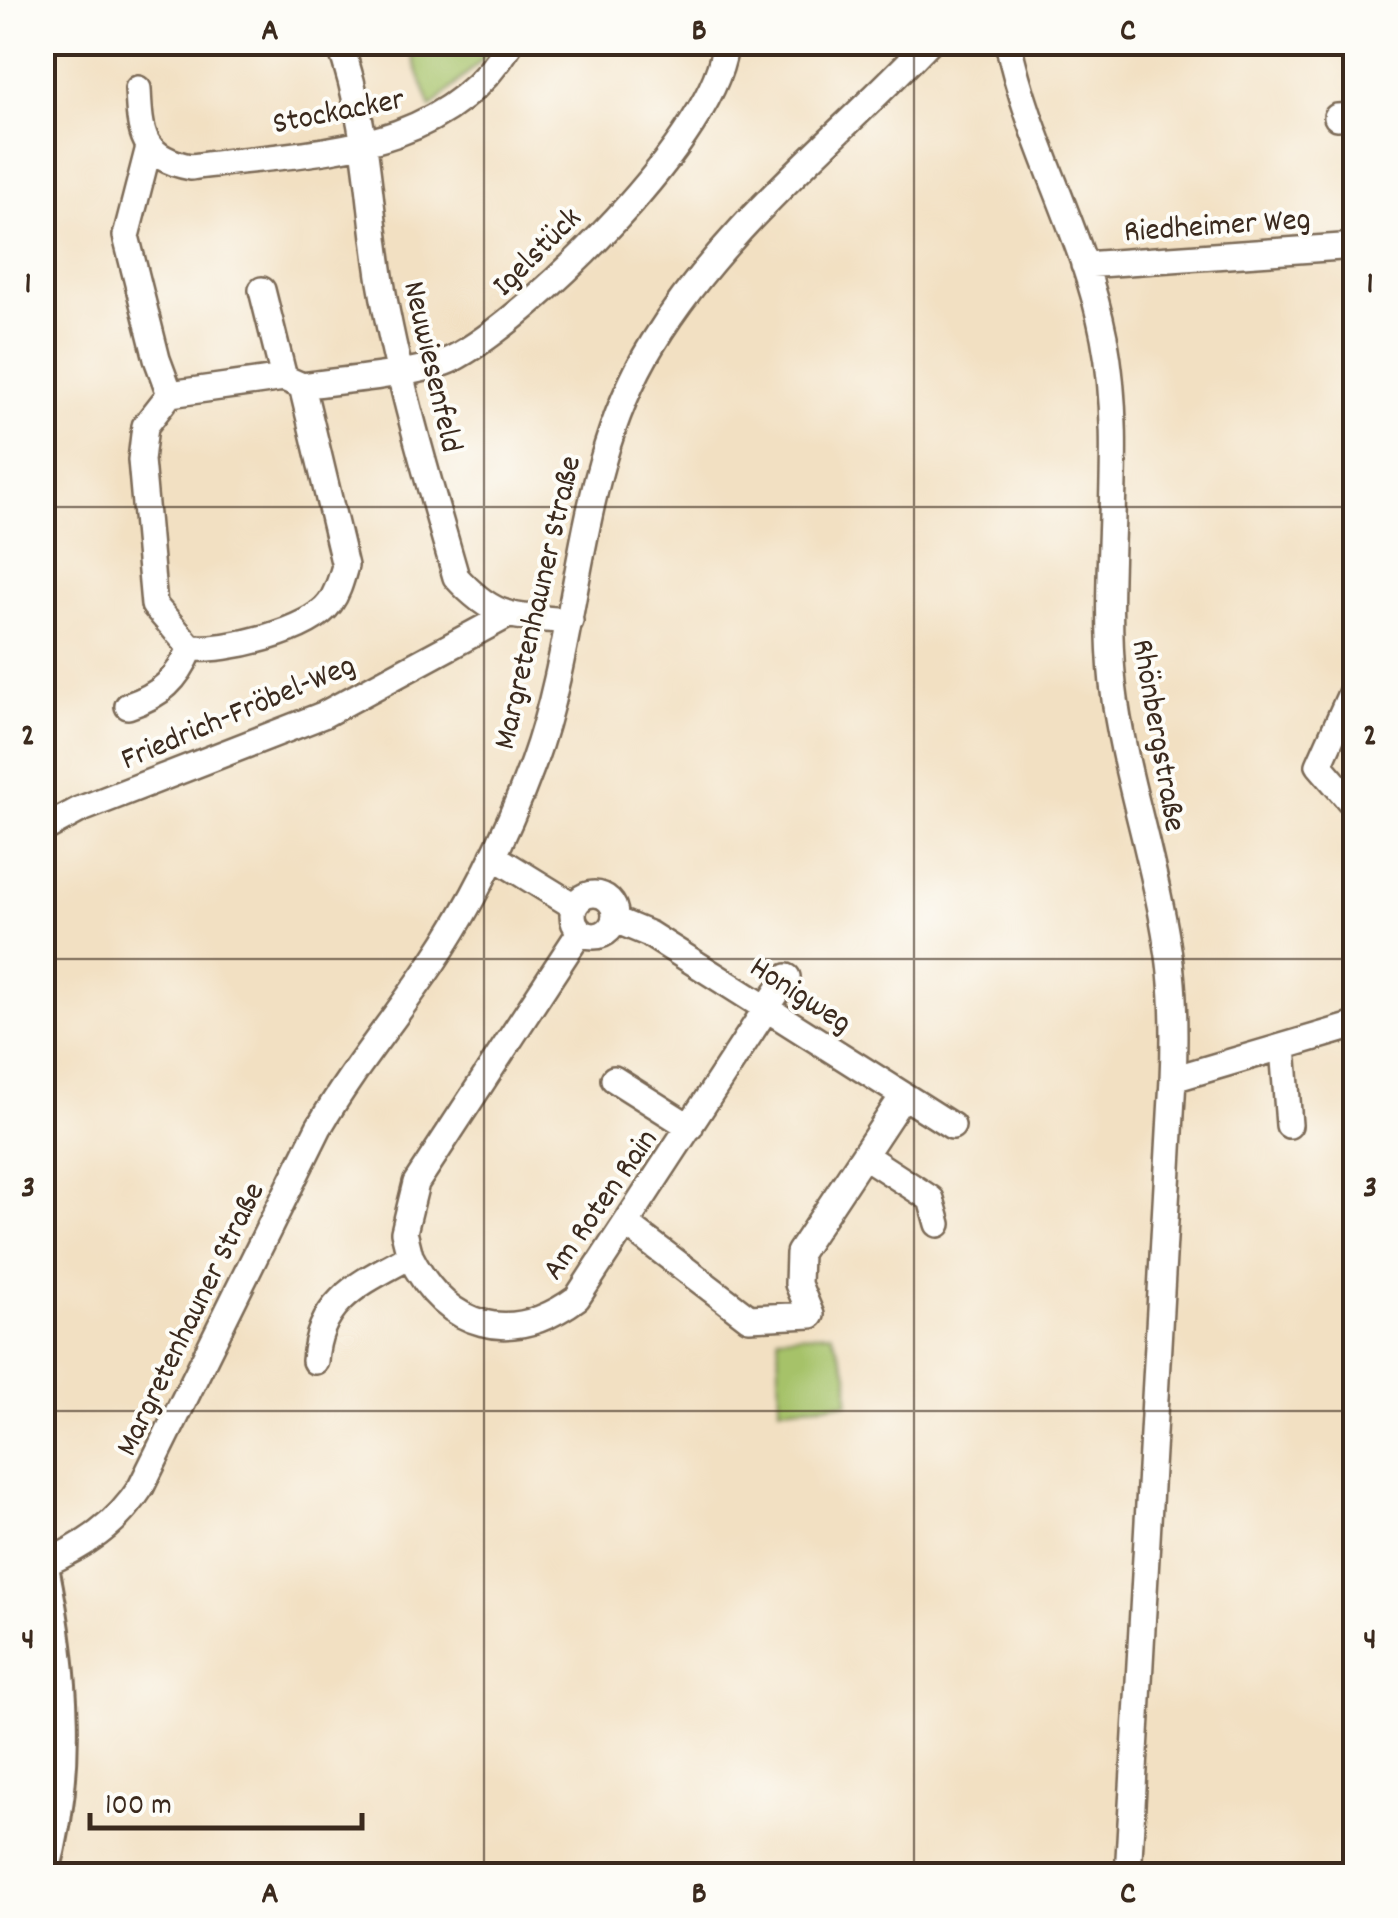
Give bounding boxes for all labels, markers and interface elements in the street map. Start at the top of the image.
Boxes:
text: A [261,10,279,56]
text: B [691,10,707,56]
text: C [1120,10,1136,56]
street label: Stockacker [269,79,409,149]
street label: Igelstück [483,198,594,309]
street label: Riedheimer Weg [1123,199,1312,257]
text: 1 [24,263,32,309]
text: 1 [1366,263,1374,309]
street label: Neuwiesenfeld [388,277,472,457]
street label: Margretenhauner Straße [484,452,596,754]
street label: Rhönbergstraße [1117,636,1196,836]
street label: Friedrich-Fröbel-Weg [115,644,363,785]
text: 2 [21,715,35,761]
text: 2 [1363,715,1377,761]
street label: Honigweg [739,947,860,1048]
street label: Am Roten Rain [533,1121,671,1291]
text: 3 [21,1167,35,1213]
text: 3 [1363,1167,1377,1213]
street label: Margretenhauner Straße [106,1175,279,1465]
text: 4 [21,1619,35,1665]
text: 4 [1363,1619,1377,1665]
scale bar [90,1768,362,1830]
text: 100 m [105,1786,172,1829]
text: A [261,1873,279,1918]
text: B [691,1873,707,1918]
text: C [1120,1873,1136,1918]

